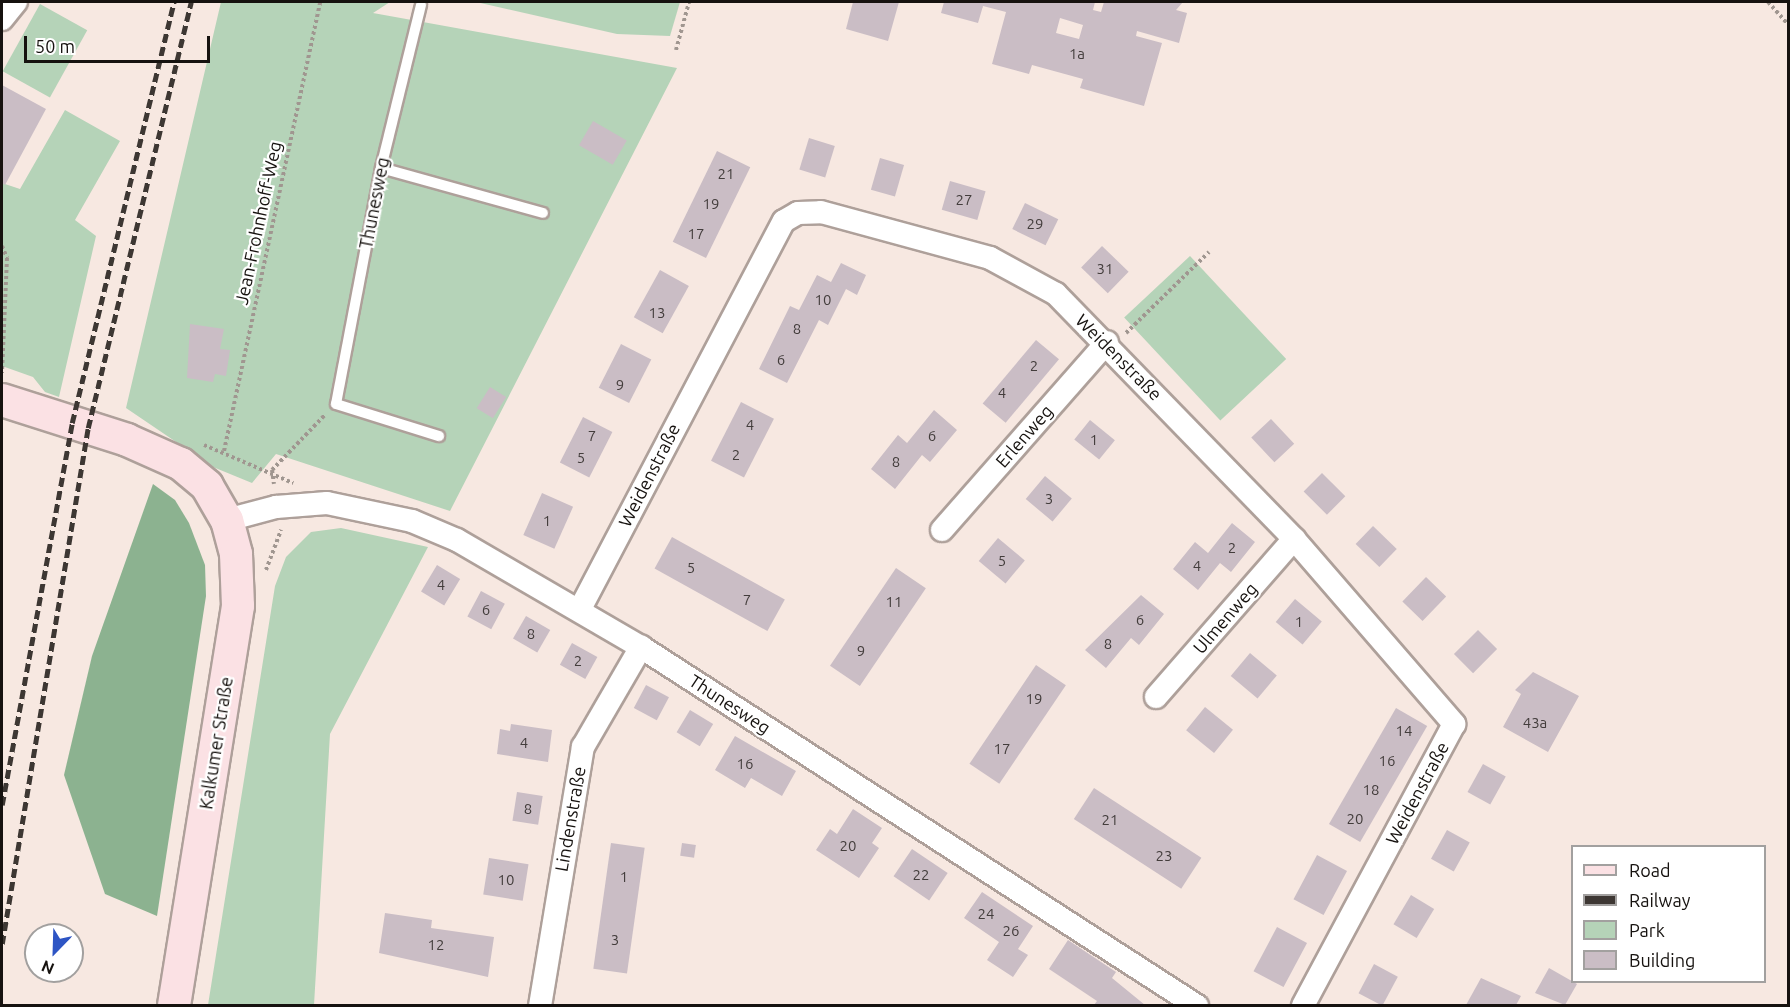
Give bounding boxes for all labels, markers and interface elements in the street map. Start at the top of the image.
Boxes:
scale bar [27,24,213,62]
text: 50 m [35,36,75,56]
house number: 1a [1069,45,1085,63]
street label: Jean-Frohnhoff-Weg [230,139,286,307]
street label: Thunesweg [355,155,393,251]
house number: 21 [718,165,734,183]
house number: 27 [956,191,972,209]
house number: 19 [703,195,719,213]
house number: 29 [1027,215,1043,233]
house number: 17 [688,225,704,243]
house number: 31 [1097,260,1113,278]
house number: 10 [815,291,831,309]
house number: 13 [649,304,665,322]
street label: Weidenstraße [1071,309,1167,405]
house number: 8 [793,320,801,338]
house number: 6 [777,351,785,369]
house number: 2 [1030,357,1038,375]
house number: 9 [616,376,624,394]
house number: 4 [998,384,1006,402]
street label: Erlenweg [991,400,1057,472]
house number: 4 [746,416,754,434]
street label: Weidenstraße [614,420,684,530]
house number: 7 [588,427,596,445]
house number: 6 [928,427,936,445]
house number: 1 [1090,431,1098,449]
house number: 2 [732,446,740,464]
house number: 5 [577,449,585,467]
house number: 8 [892,453,900,471]
house number: 3 [1045,490,1053,508]
house number: 1 [543,512,551,530]
house number: 2 [1228,539,1236,557]
house number: 5 [998,552,1006,570]
house number: 4 [1193,557,1201,575]
house number: 5 [687,559,695,577]
house number: 4 [437,576,445,594]
street label: Ulmenweg [1188,578,1262,658]
house number: 7 [743,591,751,609]
house number: 11 [886,593,902,611]
house number: 6 [482,601,490,619]
house number: 6 [1136,611,1144,629]
house number: 1 [1295,613,1303,631]
house number: 8 [527,625,535,643]
house number: 8 [1104,635,1112,653]
house number: 9 [857,642,865,660]
house number: 2 [574,652,582,670]
street label: Thunesweg [685,670,775,738]
street label: Kalkumer Straße [195,675,237,811]
house number: 19 [1026,690,1042,708]
house number: 43a [1523,714,1547,732]
house number: 14 [1396,722,1412,740]
house number: 4 [520,734,528,752]
street label: Weidenstraße [1381,738,1453,848]
house number: 17 [994,740,1010,758]
house number: 16 [1379,752,1395,770]
house number: 16 [737,755,753,773]
street label: Lindenstraße [550,765,590,873]
house number: 18 [1363,781,1379,799]
house number: 8 [524,800,532,818]
house number: 20 [1347,810,1363,828]
house number: 21 [1102,811,1118,829]
house number: 20 [840,837,856,855]
legend [1571,845,1766,983]
house number: 23 [1156,847,1172,865]
text: Road [1629,860,1671,880]
house number: 22 [913,866,929,884]
house number: 1 [620,868,628,886]
house number: 10 [498,871,514,889]
text: Railway [1629,890,1690,910]
house number: 24 [978,905,994,923]
text: Park [1629,920,1665,940]
house number: 26 [1003,922,1019,940]
north arrow [24,923,84,983]
house number: 3 [611,931,619,949]
house number: 12 [428,936,444,954]
text: Building [1629,950,1695,970]
text: N [39,957,57,978]

